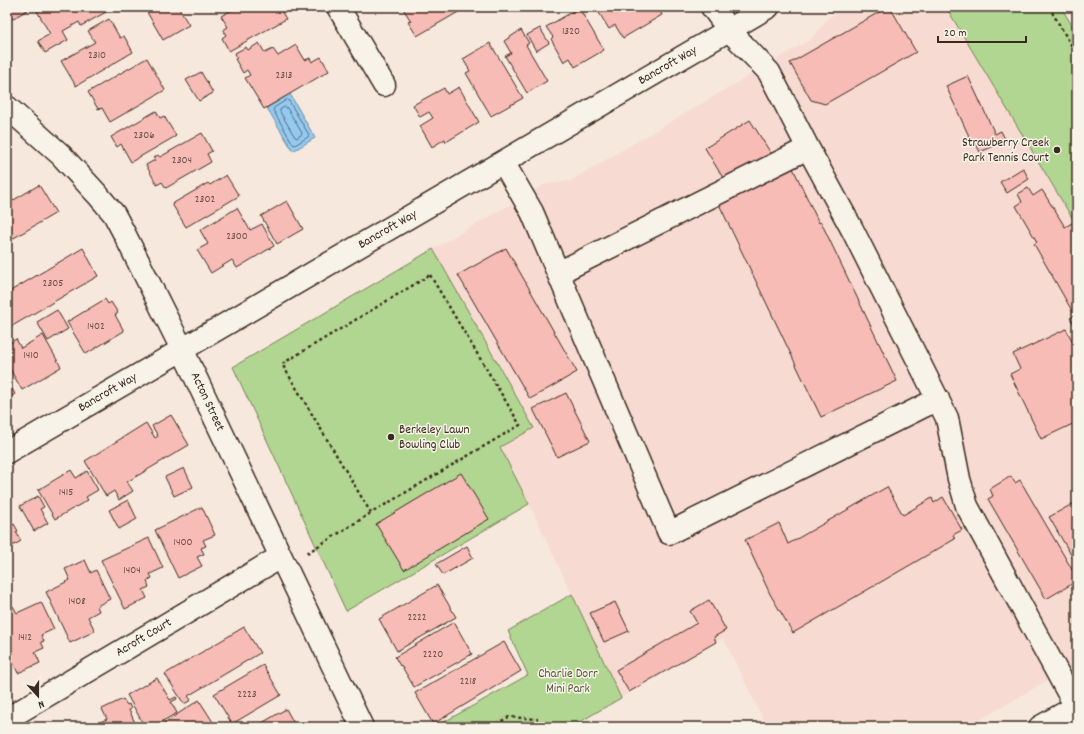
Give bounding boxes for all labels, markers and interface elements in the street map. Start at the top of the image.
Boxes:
scale bar [938,18,1026,44]
house number: 1320 [562,24,580,40]
text: 20 m [944,25,967,42]
street label: Bancroft Way [635,41,702,91]
house number: 2310 [88,48,106,64]
house number: 2313 [276,68,293,84]
house number: 2306 [133,128,155,144]
place label: Strawberry Creek Park Tennis Court [962,134,1049,168]
marker: Strawberry Creek Park Tennis Court [1052,145,1062,155]
house number: 2304 [172,153,192,169]
house number: 2302 [195,192,215,208]
street label: Bancroft Way [355,205,422,255]
house number: 2300 [226,229,248,245]
house number: 2305 [43,276,63,292]
house number: 1402 [87,319,105,335]
house number: 1410 [23,348,39,364]
street label: Bancroft Way [75,368,142,418]
street label: Acton Street [185,369,229,435]
place label: Berkeley Lawn Bowling Club [399,421,470,455]
marker: Berkeley Lawn Bowling Club [386,432,396,442]
house number: 1415 [59,485,73,501]
house number: 1400 [174,535,192,551]
house number: 1404 [123,563,141,579]
house number: 1408 [68,594,86,610]
house number: 2222 [407,610,427,626]
street label: Acroft Court [112,614,176,662]
house number: 1412 [18,630,32,646]
house number: 2220 [423,647,443,663]
park label: Charlie Dorr Mini Park [538,665,598,699]
house number: 2218 [460,674,476,690]
north arrow [18,676,58,716]
house number: 2223 [237,687,257,703]
text: N [35,695,46,712]

